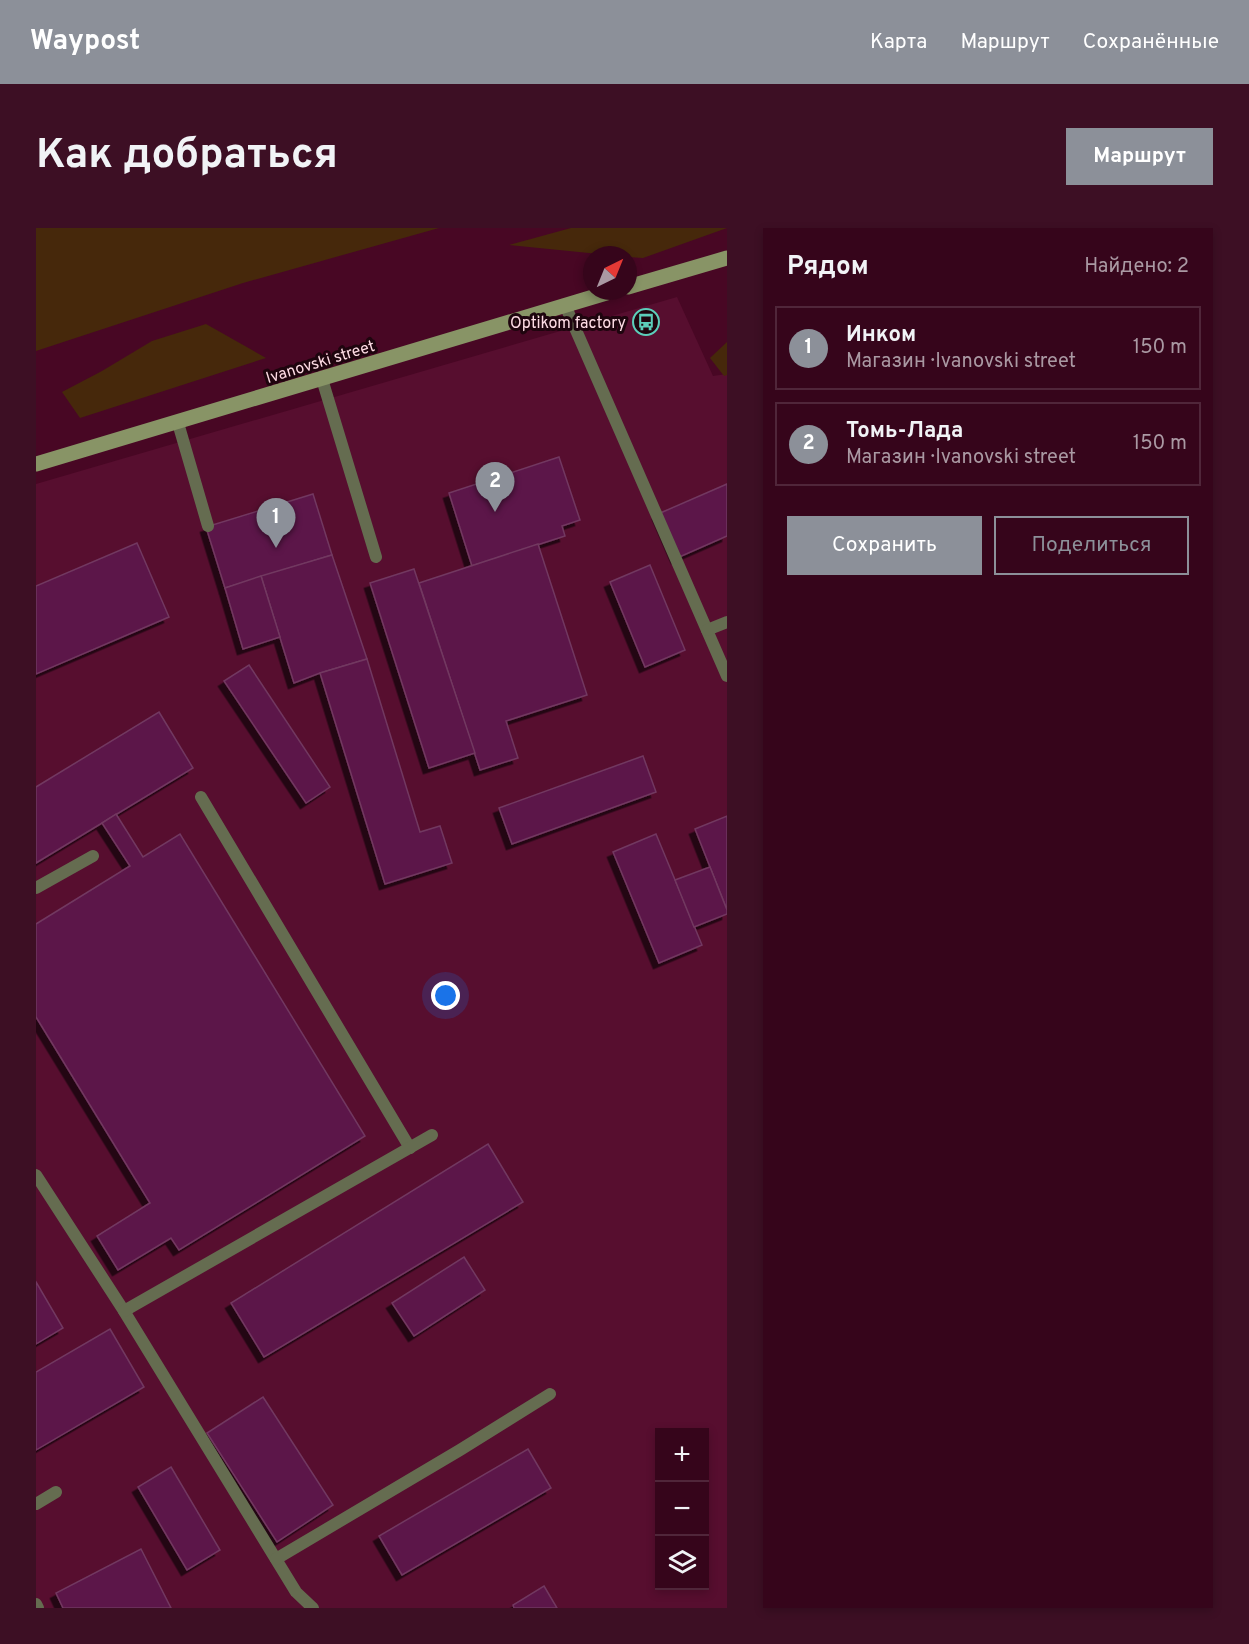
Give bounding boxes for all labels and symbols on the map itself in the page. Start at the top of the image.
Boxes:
north arrow [583,246,637,300]
bus stop icon: Optikom factory [631,307,661,337]
place label: Optikom factory [510,314,626,334]
street label: Ivanovski street [264,337,377,389]
pin: 2 [476,462,514,512]
pin: 1 [256,498,296,548]
your location [431,981,460,1010]

